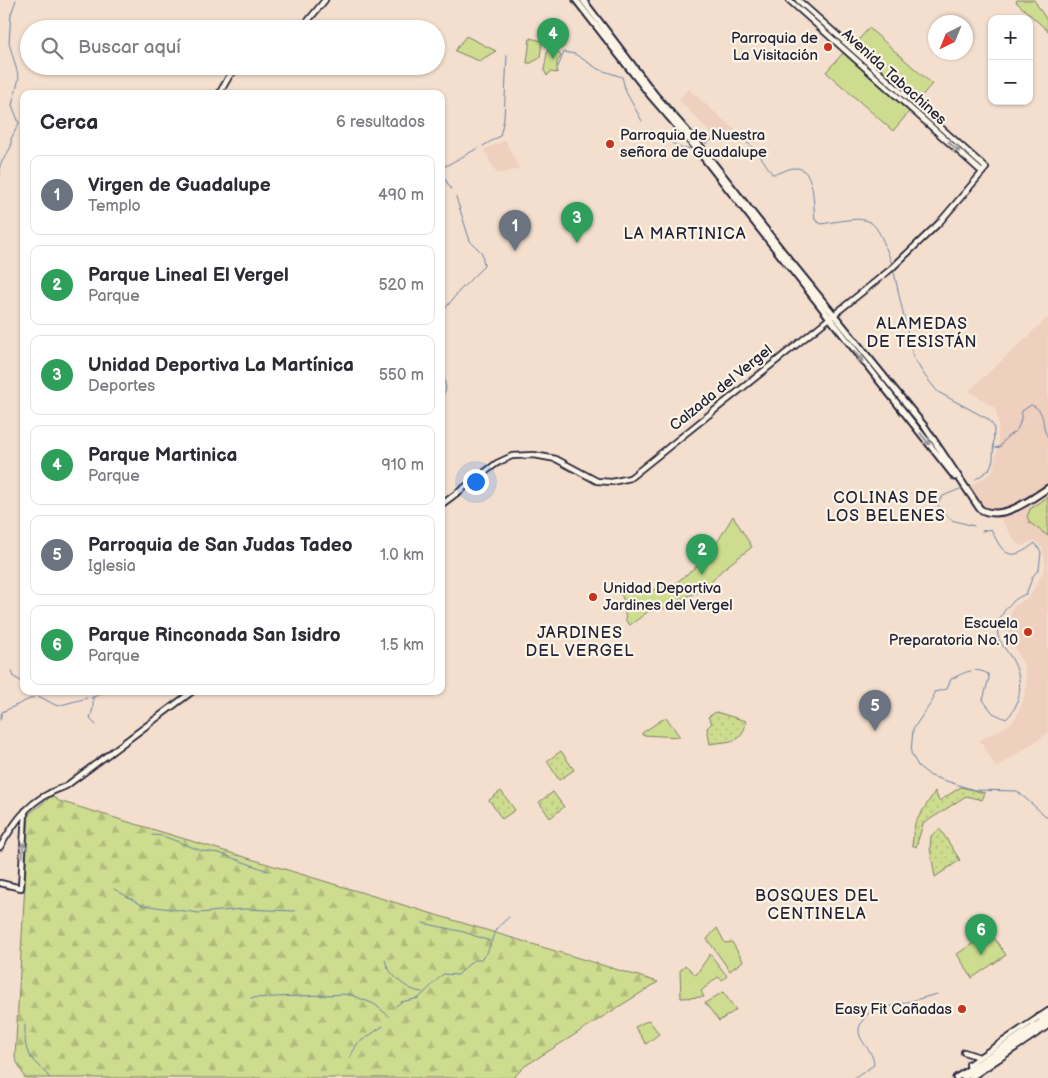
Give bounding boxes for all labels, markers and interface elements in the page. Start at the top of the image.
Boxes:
north arrow [928,15,973,60]
map controls [988,15,1033,105]
button: + [988,15,1033,60]
pin: 4 [537,18,569,59]
search box [20,20,445,75]
street label: Avenida Tabachines [838,25,951,130]
place label: Parroquia de La Visitación [731,29,818,65]
icon: search [38,34,66,62]
text: Buscar aquí [78,36,181,59]
marker: Parroquia de La Visitación [822,41,834,53]
button: − [988,60,1033,105]
text: Cerca [40,110,98,135]
text: 6 resultados [336,113,425,132]
place label: Parroquia de Nuestra señora de Guadalupe [620,126,767,162]
marker: Parroquia de Nuestra señora de Guadalupe [604,138,616,150]
one-way arrow [948,141,961,153]
text: Virgen de Guadalupe [88,174,271,197]
text: 1 [54,186,60,205]
text: 490 m [378,186,424,205]
text: Templo [88,197,140,216]
pin: 3 [561,202,593,243]
pin: 1 [499,210,531,251]
district label: LA MARTINICA [624,225,746,244]
text: Parque Lineal El Vergel [88,264,289,287]
text: 2 [52,276,62,295]
text: 520 m [378,276,424,295]
text: Parque [88,287,140,306]
district label: ALAMEDAS DE TESISTÁN [866,315,978,352]
street label: Calzada del Vergel [666,341,776,435]
one-way arrow [853,349,864,362]
text: Unidad Deportiva La Martínica [88,354,354,377]
text: 3 [52,366,62,385]
text: 550 m [379,366,424,385]
text: Deportes [88,377,155,396]
one-way arrow [919,432,930,445]
text: Parque Martinica [88,444,237,467]
text: 4 [52,456,62,475]
text: 910 m [382,456,424,475]
text: Parque [88,467,140,486]
your location [463,469,489,495]
district label: COLINAS DE LOS BELENES [826,489,946,526]
text: Parroquia de San Judas Tadeo [88,534,352,557]
pin: 2 [686,534,718,575]
text: 5 [52,546,62,565]
text: 1.0 km [380,546,424,565]
text: Iglesia [88,557,136,576]
place label: Unidad Deportiva Jardines del Vergel [603,579,733,615]
marker: Unidad Deportiva Jardines del Vergel [587,591,599,603]
place label: Escuela Preparatoria No. 10 [889,614,1018,650]
text: Parque Rinconada San Isidro [88,624,341,647]
district label: JARDINES DEL VERGEL [526,624,634,661]
marker: Escuela Preparatoria No. 10 [1022,626,1034,638]
text: 6 [52,636,62,655]
text: 1.5 km [380,636,424,655]
text: Parque [88,647,140,666]
pin: 5 [859,690,891,731]
one-way arrow [18,842,27,858]
district label: BOSQUES DEL CENTINELA [755,887,879,924]
pin: 6 [965,914,997,955]
place label: Easy Fit Cañadas [834,1000,953,1019]
marker: Easy Fit Cañadas [956,1003,968,1015]

